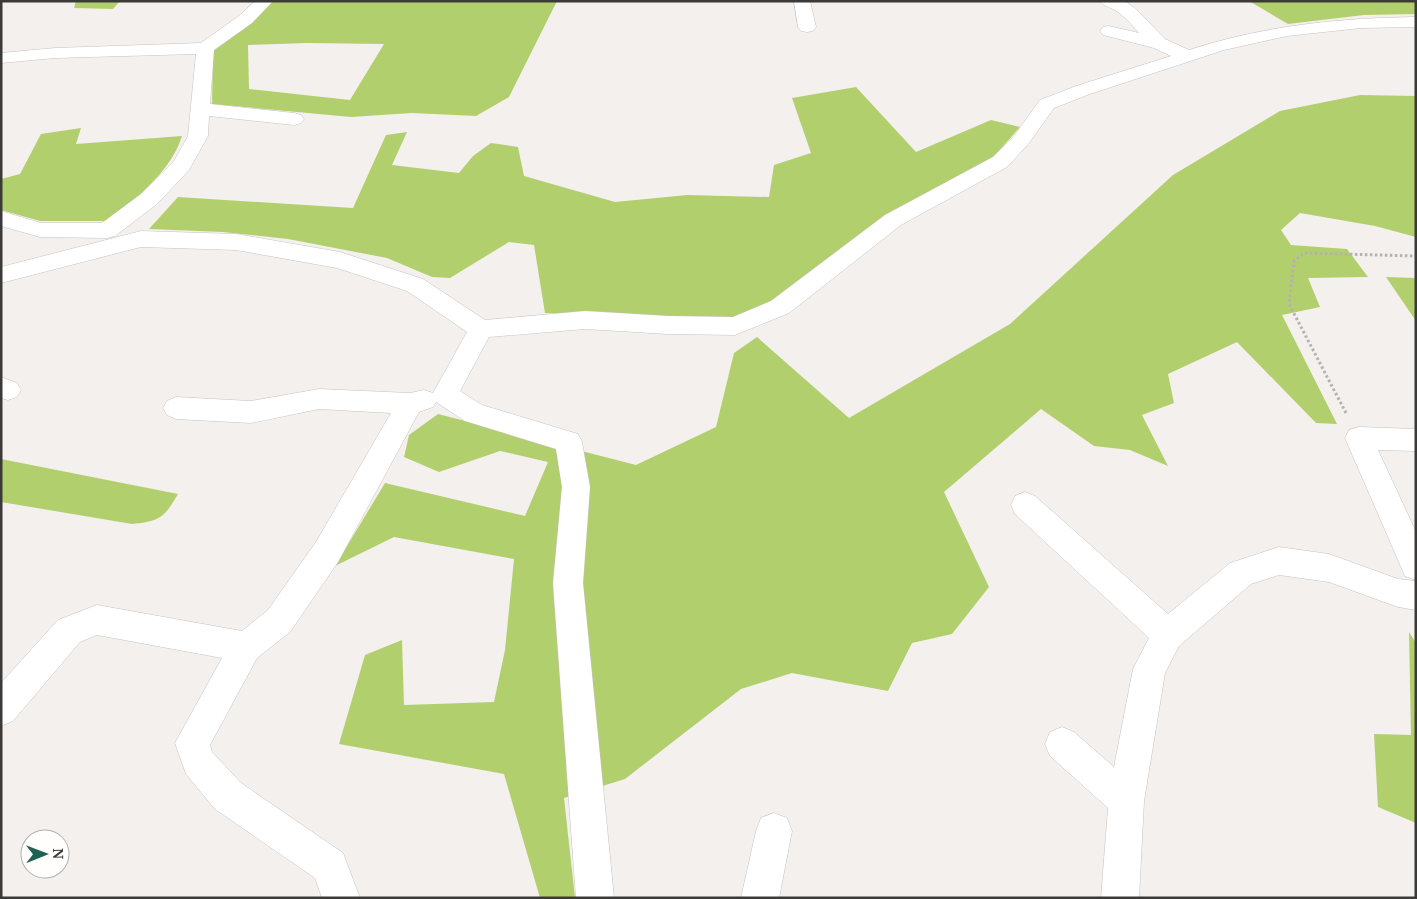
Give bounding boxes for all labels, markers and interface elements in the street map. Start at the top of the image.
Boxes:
north arrow [20,829,70,879]
text: N [49,848,68,859]

